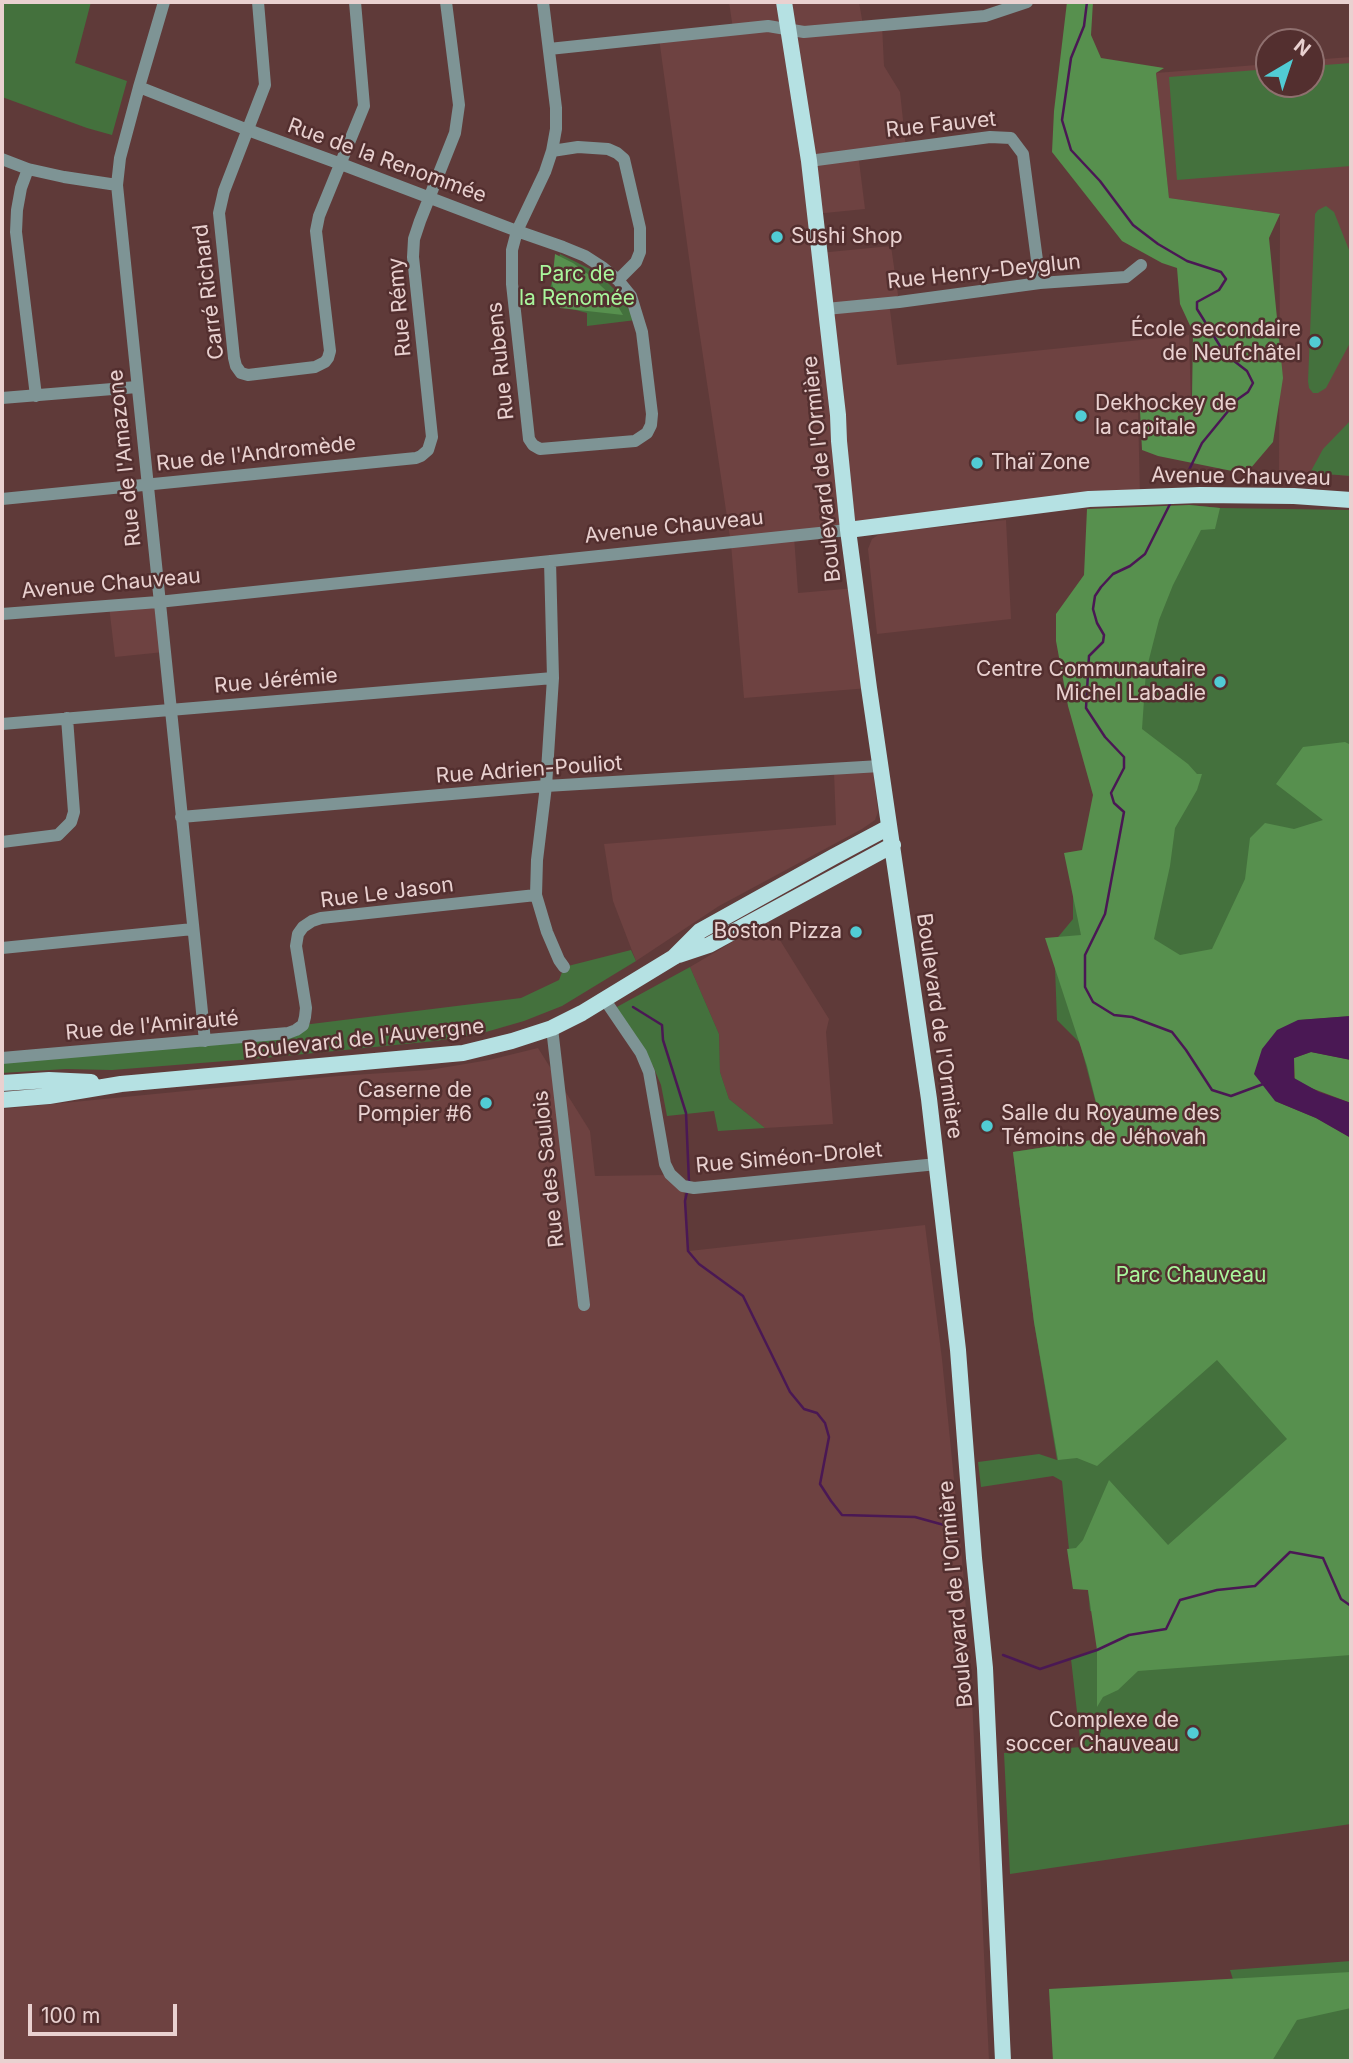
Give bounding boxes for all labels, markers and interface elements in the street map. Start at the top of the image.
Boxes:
north arrow [1255,28,1325,98]
text: N [1289,34,1315,61]
street label: Rue Fauvet [885,107,997,143]
street label: Rue de la Renommée [284,113,490,209]
street label: Carré Richard [188,223,230,361]
place label: Sushi Shop [791,224,903,250]
marker: Sushi Shop [769,229,785,245]
street label: Rue Henry-Deyglun [886,249,1082,295]
street label: Rue Rémy [383,256,417,358]
park label: Parc de la Renomée [519,262,635,312]
street label: Rue Rubens [482,301,520,421]
place label: École secondaire de Neufchâtel [1131,317,1301,367]
marker: École secondaire de Neufchâtel [1307,334,1323,350]
street label: Boulevard de l'Ormière [798,354,846,584]
street label: Rue de l'Amazone [103,368,147,548]
place label: Dekhockey de la capitale [1095,391,1237,441]
marker: Dekhockey de la capitale [1073,408,1089,424]
street label: Rue de l'Andromède [155,431,357,477]
place label: Thaï Zone [991,450,1090,476]
marker: Thaï Zone [969,455,985,471]
street label: Avenue Chauveau [1151,463,1331,491]
street label: Avenue Chauveau [583,505,765,549]
street label: Avenue Chauveau [20,564,202,604]
place label: Centre Communautaire Michel Labadie [976,657,1206,707]
street label: Rue Jérémie [213,663,339,699]
marker: Centre Communautaire Michel Labadie [1212,674,1228,690]
street label: Rue Adrien-Pouliot [435,751,623,789]
street label: Rue Le Jason [319,872,455,914]
street label: Boulevard de l'Ormière [911,912,967,1140]
place label: Boston Pizza [714,919,842,945]
marker: Boston Pizza [848,924,864,940]
street label: Rue de l'Amirauté [64,1006,240,1046]
street label: Boulevard de l'Auvergne [242,1014,486,1064]
place label: Caserne de Pompier #6 [357,1078,472,1128]
street label: Rue des Saulois [528,1089,570,1249]
marker: Caserne de Pompier #6 [478,1095,494,1111]
place label: Salle du Royaume des Témoins de Jéhovah [1001,1101,1220,1151]
marker: Salle du Royaume des Témoins de Jéhovah [979,1118,995,1134]
street label: Rue Siméon-Drolet [695,1137,883,1179]
park label: Parc Chauveau [1116,1263,1266,1289]
street label: Boulevard de l'Ormière [934,1479,978,1709]
place label: Complexe de soccer Chauveau [1005,1708,1179,1758]
marker: Complexe de soccer Chauveau [1185,1725,1201,1741]
scale bar [32,1990,180,2034]
text: 100 m [41,2003,100,2028]

